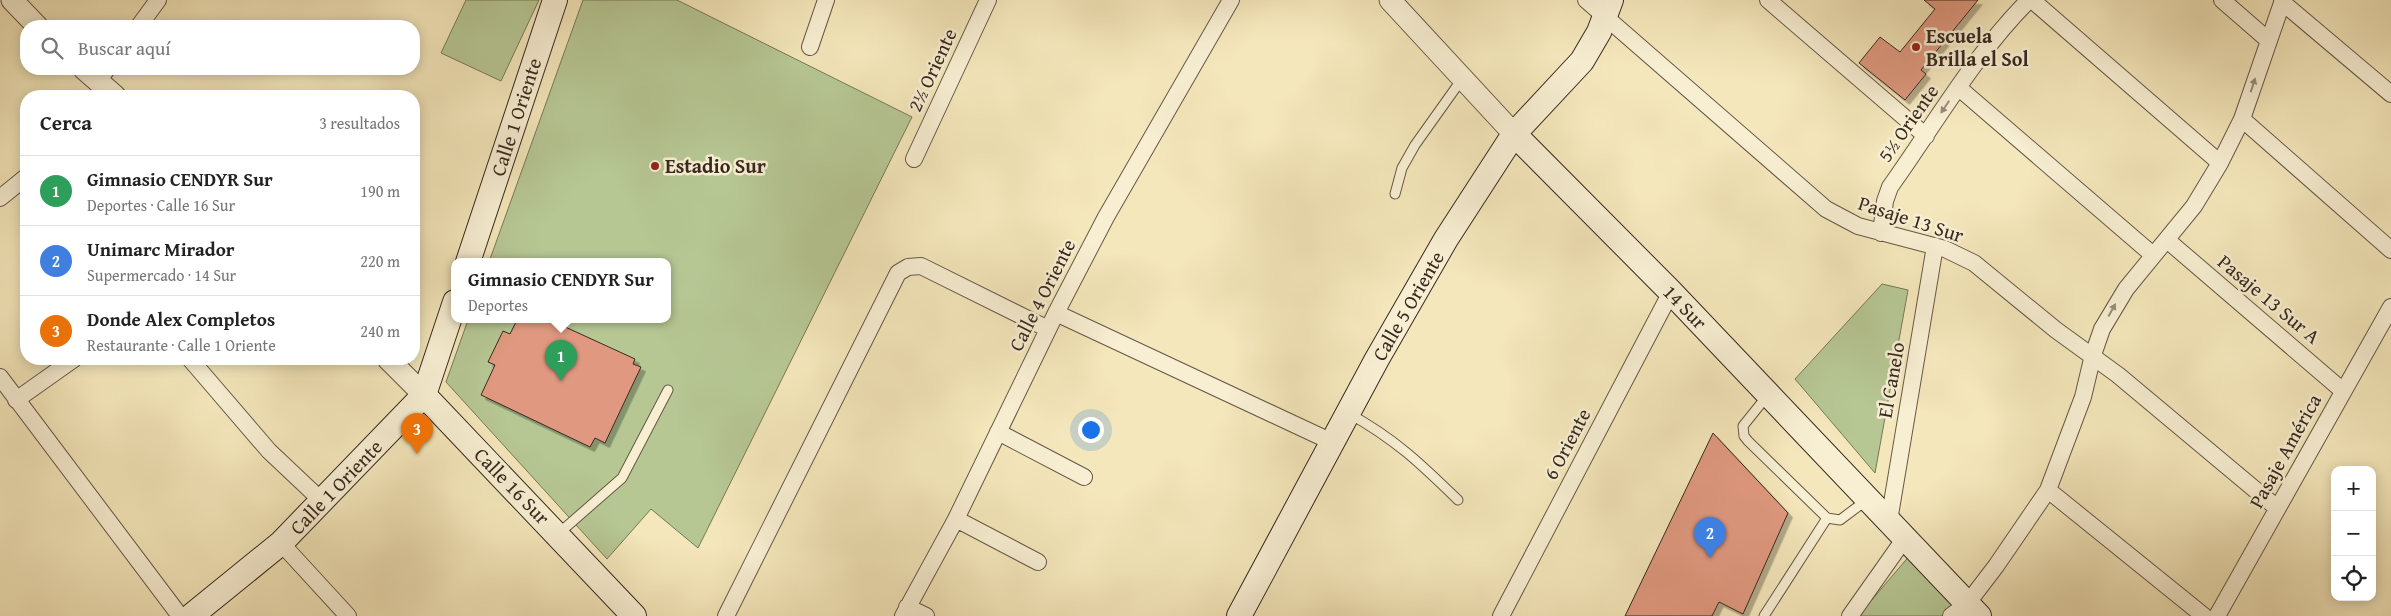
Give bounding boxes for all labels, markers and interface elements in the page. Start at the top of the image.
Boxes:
search box [20,20,420,75]
place label: Escuela Brilla el Sol [1926,21,2029,73]
street label: 2½ Oriente [900,23,964,116]
icon: search [38,34,66,62]
text: Buscar aquí [78,34,171,62]
marker: Escuela Brilla el Sol [1910,41,1922,53]
street label: Calle 1 Oriente [483,54,548,180]
street label: 5½ Oriente [1870,78,1945,168]
one-way arrow [2250,78,2257,93]
one-way arrow [1941,100,1950,114]
text: Cerca [40,107,92,138]
text: 3 resultados [319,111,400,135]
place label: Estadio Sur [665,151,766,180]
marker: Estadio Sur [649,160,661,172]
text: Gimnasio CENDYR Sur [87,165,273,193]
text: 1 [52,179,60,203]
text: 190 m [360,179,400,203]
street label: Pasaje 13 Sur [1855,188,1968,249]
text: Deportes · Calle 16 Sur [87,193,235,217]
street label: Calle 4 Oriente [1001,234,1082,356]
text: Unimarc Mirador [87,235,235,263]
street label: Calle 5 Oriente [1364,245,1451,366]
street label: Pasaje 13 Sur A [2212,247,2327,350]
text: 2 [52,249,60,273]
text: 220 m [360,249,400,273]
popup [451,258,671,323]
text: Supermercado · 14 Sur [87,263,236,287]
text: Gimnasio CENDYR Sur [468,265,654,293]
street label: 14 Sur [1657,278,1714,336]
text: Deportes [468,293,528,317]
one-way arrow [2108,303,2116,317]
text: Donde Alex Completos [87,305,275,333]
text: 3 [52,319,60,343]
text: 240 m [360,319,400,343]
text: Restaurante · Calle 1 Oriente [87,333,276,357]
pin: 1 [545,340,577,381]
street label: El Canelo [1870,340,1911,420]
street label: Pasaje América [2241,388,2328,513]
street label: 6 Oriente [1536,403,1597,485]
pin: 3 [401,413,433,454]
your location [1078,417,1104,443]
street label: Calle 1 Oriente [283,433,389,541]
street label: Calle 16 Sur [468,440,557,531]
map controls [2331,466,2376,601]
button: + [2331,466,2376,511]
button: − [2331,511,2376,556]
pin: 2 [1694,517,1726,558]
button: locate [2331,556,2376,601]

